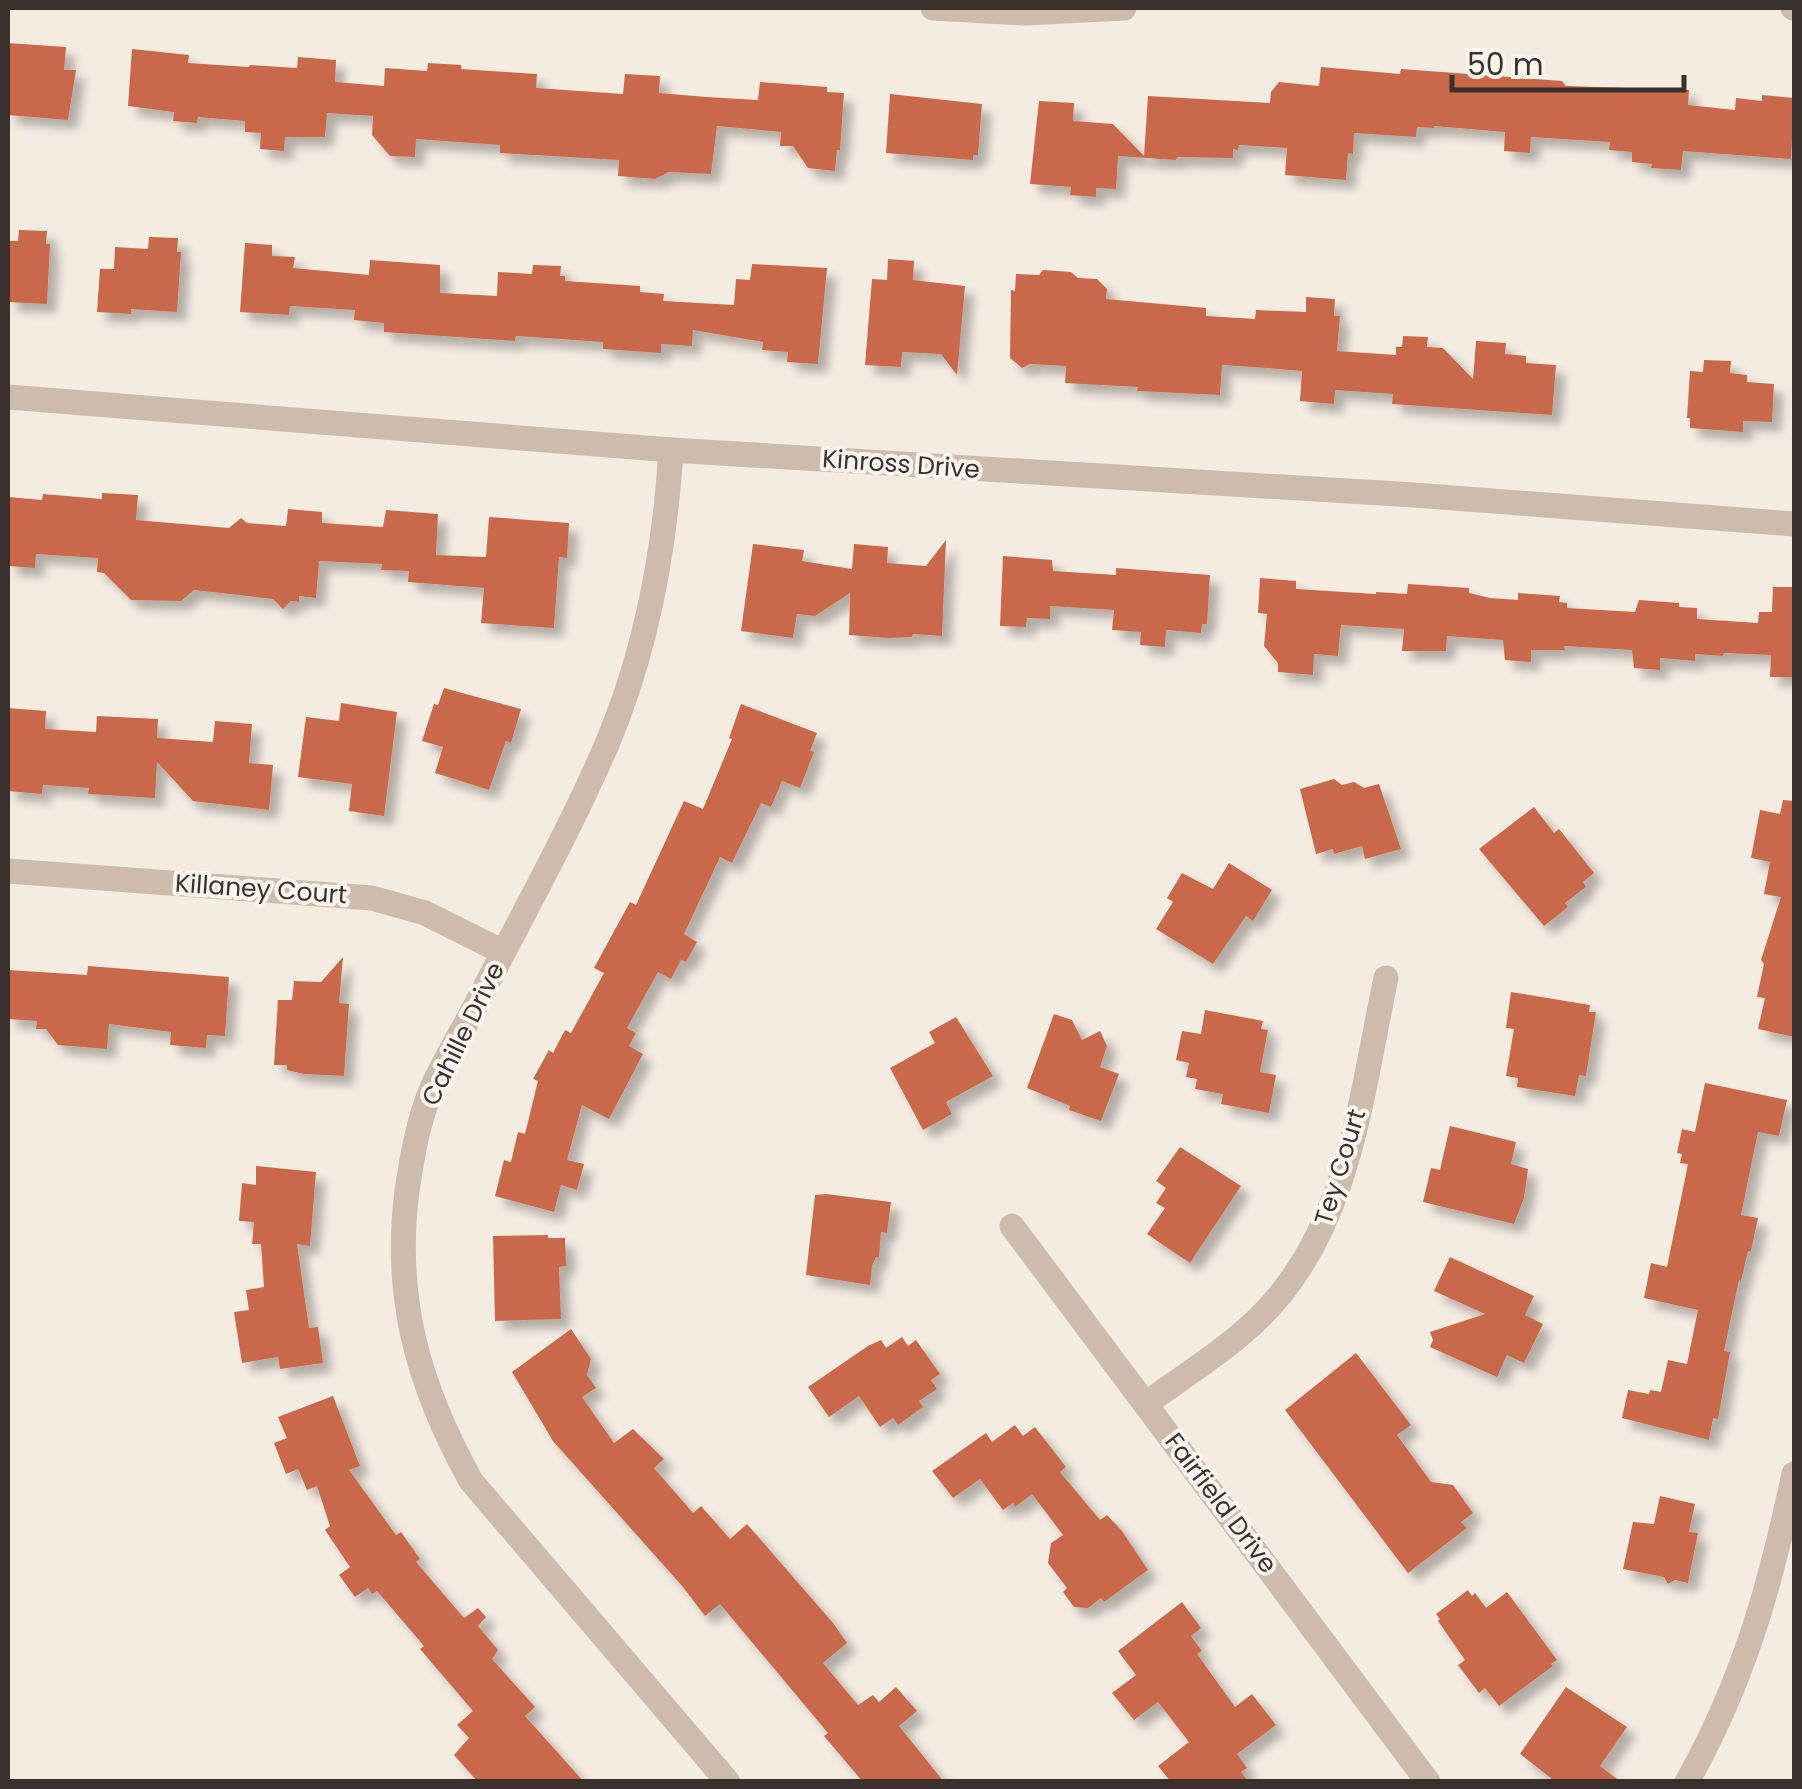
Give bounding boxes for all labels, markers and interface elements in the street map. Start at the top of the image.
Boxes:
scale bar [1452,30,1684,92]
text: 50 m [1467,43,1544,86]
street label: Kinross Drive [821,441,981,487]
street label: Killaney Court [174,866,348,912]
street label: Cahille Drive [413,956,513,1112]
street label: Tey Court [1306,1105,1374,1229]
street label: Fairfield Drive [1157,1426,1285,1580]

